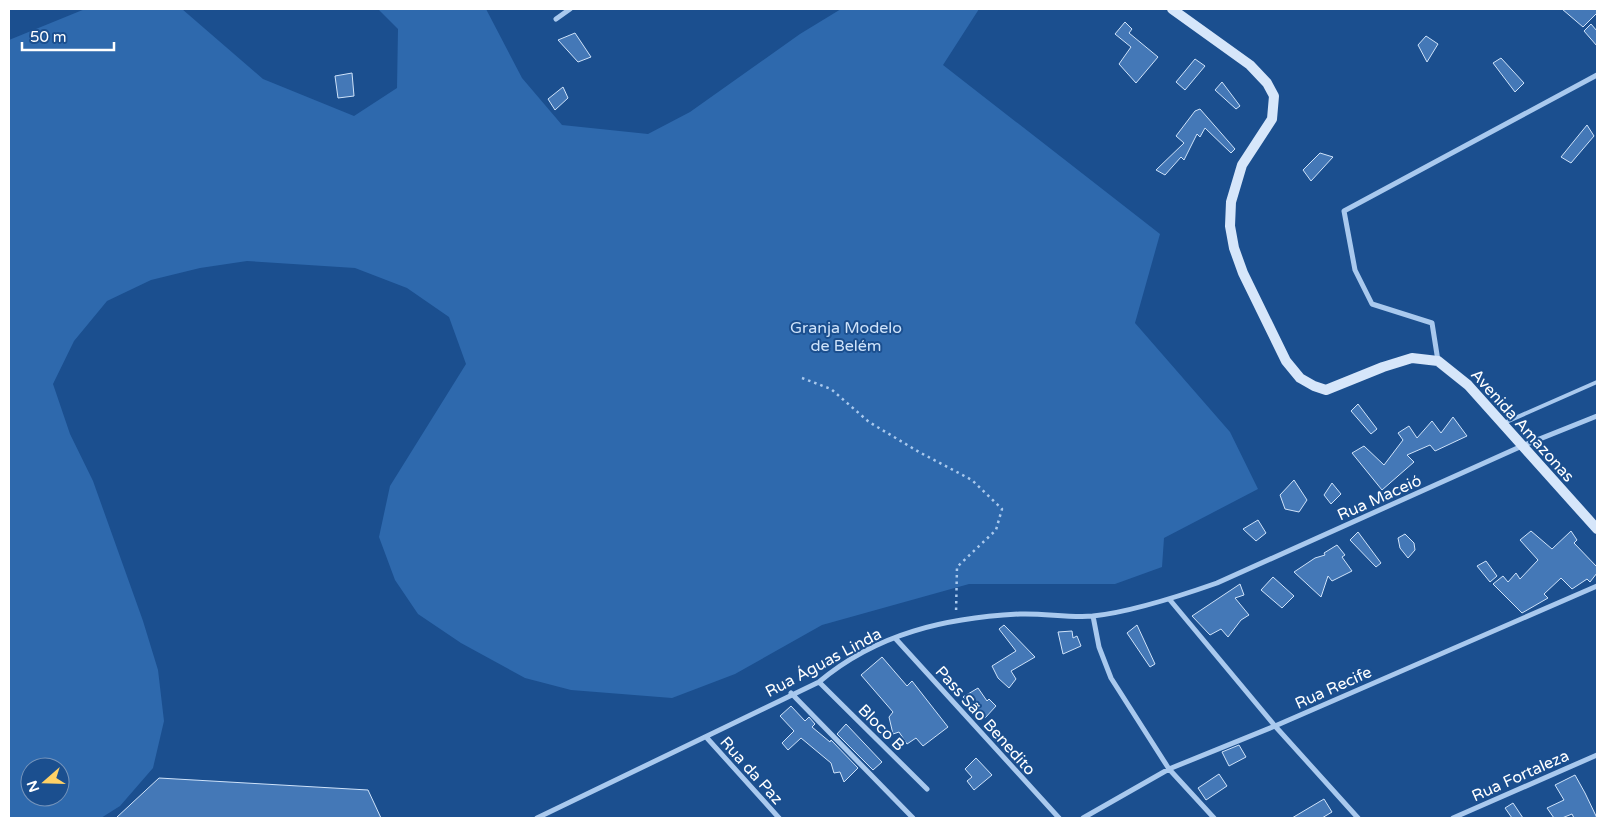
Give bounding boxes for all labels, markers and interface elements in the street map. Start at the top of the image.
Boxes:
scale bar [22,20,115,52]
text: 50 m [30,28,67,46]
park label: Granja Modelo de Belém [790,318,902,356]
street label: Avenida Amazonas [1466,365,1578,486]
street label: Rua Maceió [1334,470,1425,525]
street label: Rua Águas Linda [762,624,885,702]
street label: Pass São Benedito [931,662,1040,779]
street label: Rua Recife [1292,662,1375,714]
street label: Bloco B [854,700,909,755]
street label: Rua da Paz [715,732,787,809]
street label: Rua Fortaleza [1469,746,1572,806]
north arrow [20,757,70,807]
text: N [23,778,43,794]

